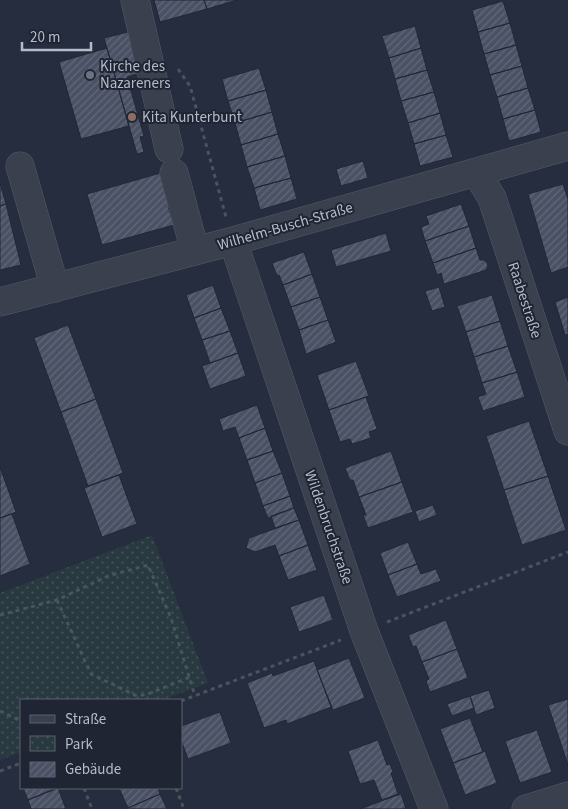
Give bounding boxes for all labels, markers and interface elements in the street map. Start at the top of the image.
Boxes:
scale bar [22,20,91,52]
text: 20 m [30,27,60,48]
place label: Kirche des Nazareners [100,56,170,94]
marker: Kirche des Nazareners [84,69,96,81]
place label: Kita Kunterbunt [142,107,242,128]
marker: Kita Kunterbunt [126,111,138,123]
street label: Wilhelm-Busch-Straße [215,197,355,256]
street label: Raabestraße [502,259,547,341]
street label: Wildenbruchstraße [299,467,358,587]
legend [20,699,182,789]
text: Straße [65,709,106,730]
text: Park [65,734,94,755]
text: Gebäude [65,759,121,780]

